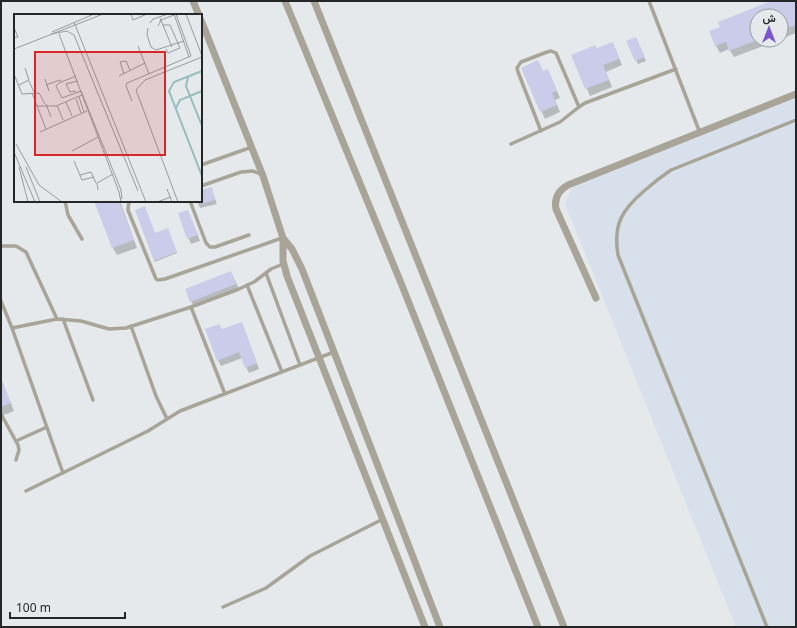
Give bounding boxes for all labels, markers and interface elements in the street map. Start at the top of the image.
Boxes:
north arrow [749,8,789,48]
text: ش [762,10,776,25]
inset map [14,14,202,202]
scale bar [10,594,125,620]
text: 100 m [16,599,51,616]

